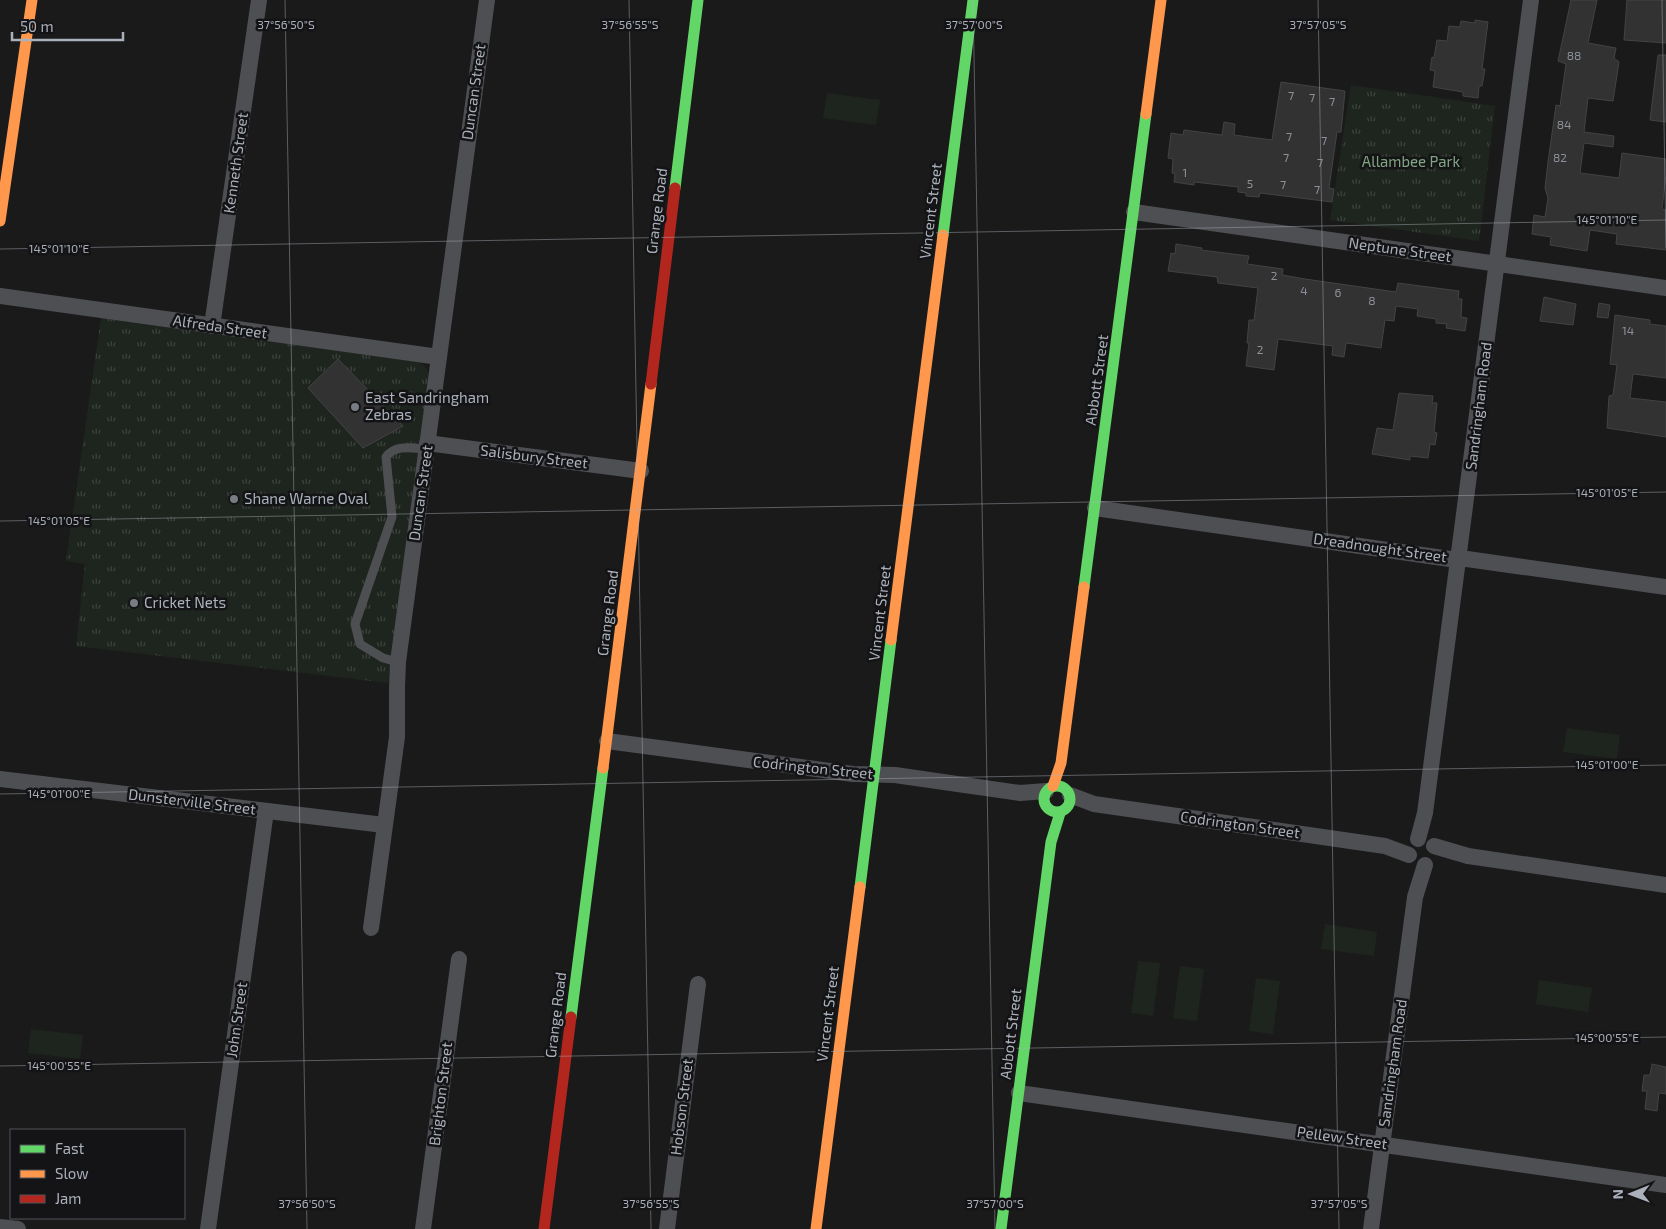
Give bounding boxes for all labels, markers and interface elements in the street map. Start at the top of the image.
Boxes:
scale bar [12,10,124,42]
text: 50 m [20,17,54,35]
text: 37°56'50"S [257,17,315,31]
text: 37°56'55"S [602,17,659,31]
text: 37°57'00"S [945,17,1003,31]
text: 37°57'05"S [1290,17,1347,31]
street label: Duncan Street [457,43,489,141]
house number: 88 [1567,48,1581,62]
house number: 7 [1288,88,1294,102]
house number: 7 [1309,90,1315,104]
house number: 7 [1329,94,1335,108]
street label: Kenneth Street [219,111,251,214]
house number: 84 [1557,117,1571,131]
house number: 7 [1286,129,1292,143]
house number: 7 [1321,133,1327,147]
house number: 7 [1283,150,1289,164]
house number: 82 [1553,150,1567,164]
park label: Allambee Park [1362,152,1461,170]
house number: 7 [1317,155,1323,169]
street label: Vincent Street [915,162,945,260]
house number: 1 [1183,165,1187,179]
street label: Grange Road [642,167,670,255]
house number: 5 [1247,176,1253,190]
house number: 7 [1280,177,1286,191]
house number: 7 [1314,182,1320,196]
text: 145°01'10"E [1577,212,1637,226]
street label: Neptune Street [1348,233,1453,265]
text: 145°01'10"E [29,241,89,255]
house number: 2 [1271,268,1278,282]
house number: 4 [1300,283,1308,297]
house number: 6 [1335,285,1342,299]
house number: 8 [1368,293,1376,307]
street label: Alfreda Street [172,310,269,342]
house number: 14 [1622,323,1634,337]
street label: Abbott Street [1081,333,1111,426]
street label: Sandringham Road [1461,341,1495,471]
house number: 2 [1257,342,1264,356]
place label: East Sandringham Zebras [365,388,489,423]
marker: East Sandringham Zebras [349,401,361,413]
street label: Salisbury Street [479,440,589,472]
street label: Duncan Street [404,444,436,542]
text: 145°01'05"E [1576,485,1638,499]
place label: Shane Warne Oval [244,489,369,507]
marker: Shane Warne Oval [228,493,240,505]
text: 145°01'05"E [28,513,90,527]
street label: Dreadnought Street [1312,529,1448,565]
street label: Vincent Street [864,564,894,662]
street label: Grange Road [593,569,621,657]
place label: Cricket Nets [144,593,226,611]
marker: Cricket Nets [128,597,140,609]
street label: Codrington Street [752,752,874,782]
text: 145°01'00"E [1576,757,1639,771]
street label: Dunsterville Street [127,784,257,818]
text: 145°01'00"E [28,786,91,800]
street label: Codrington Street [1179,807,1301,841]
street label: Vincent Street [812,965,842,1063]
street label: Grange Road [541,971,569,1059]
street label: John Street [222,981,250,1059]
street label: Abbott Street [996,987,1025,1080]
street label: Sandringham Road [1374,998,1410,1128]
text: 145°00'55"E [1575,1030,1639,1044]
street label: Brighton Street [425,1041,455,1147]
street label: Hobson Street [666,1057,696,1156]
text: 145°00'55"E [27,1058,91,1072]
street label: Pellew Street [1296,1122,1389,1152]
legend [10,1129,185,1219]
text: Fast [55,1139,85,1157]
text: Slow [55,1164,89,1182]
north arrow [1606,1169,1656,1219]
text: Jam [55,1189,81,1207]
text: N [1609,1189,1626,1199]
text: 37°56'50"S [278,1196,336,1210]
text: 37°56'55"S [623,1196,680,1210]
text: 37°57'00"S [966,1196,1024,1210]
text: 37°57'05"S [1311,1196,1368,1210]

